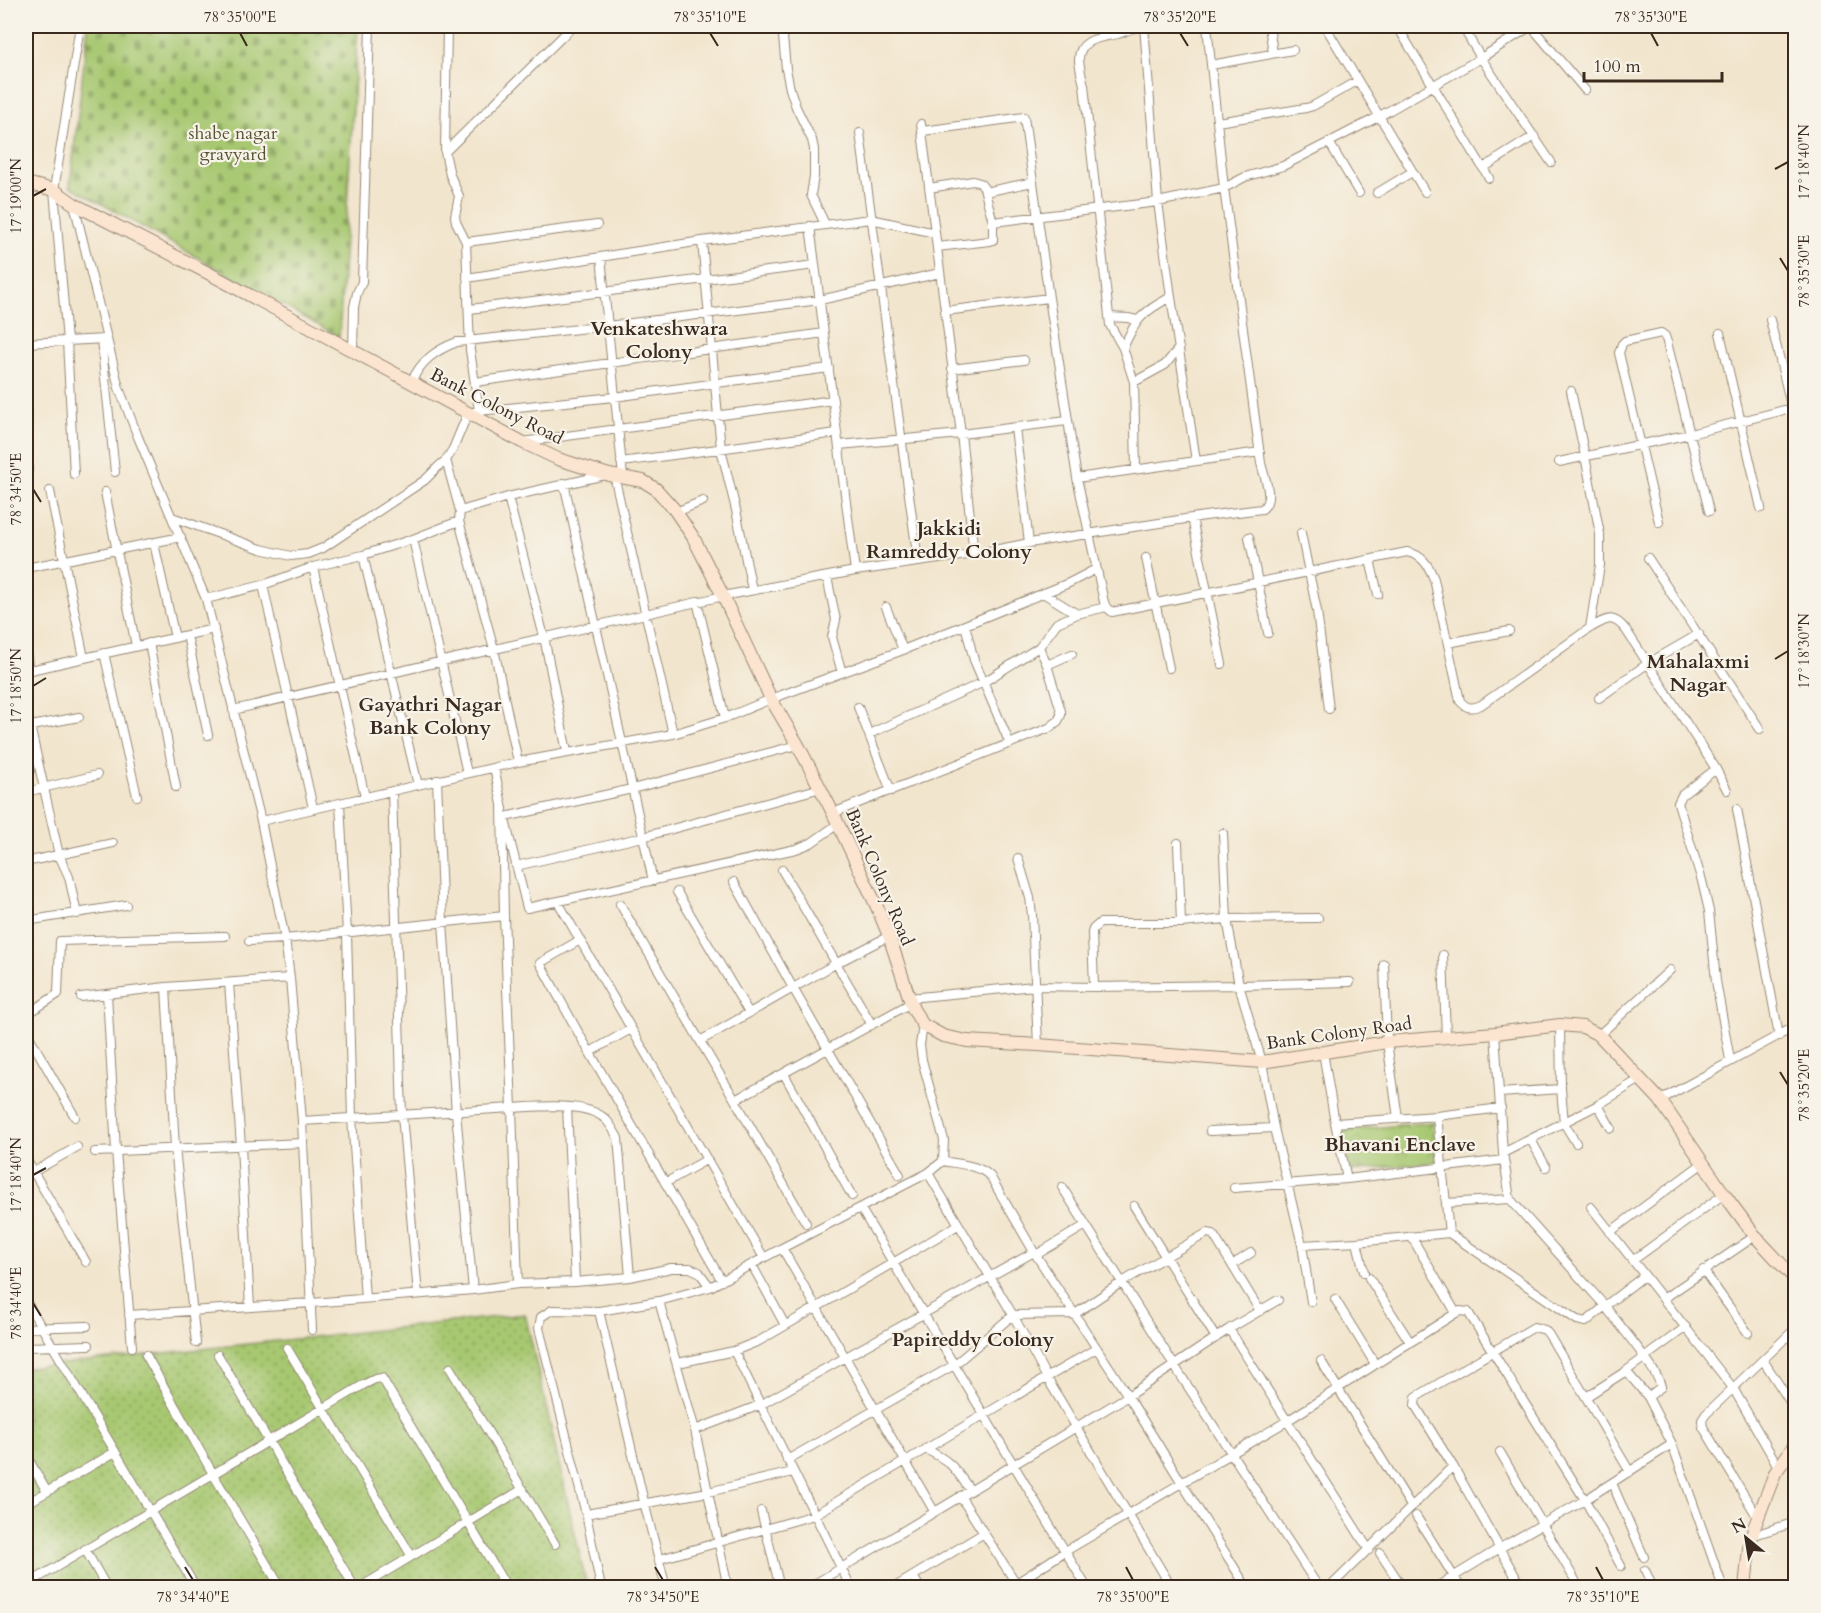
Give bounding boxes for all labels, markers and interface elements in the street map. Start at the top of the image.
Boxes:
text: 78°35'00"E [204,7,276,27]
text: 78°35'10"E [674,7,746,27]
text: 78°35'20"E [1144,7,1216,27]
text: 78°35'30"E [1615,7,1687,27]
scale bar [1584,45,1722,83]
text: 100 m [1593,54,1641,79]
park label: shabe nagar gravyard [189,121,278,167]
text: 17°18'40"N [1794,124,1814,200]
text: 17°19'00"N [6,158,26,234]
text: 78°35'30"E [1794,235,1814,307]
district label: Venkateshwara Colony [590,315,728,365]
street label: Bank Colony Road [426,362,568,451]
text: 78°34'50"E [6,453,26,525]
district label: Jakkidi Ramreddy Colony [866,515,1033,565]
text: 17°18'30"N [1794,613,1814,689]
text: 17°18'50"N [6,648,26,724]
district label: Mahalaxmi Nagar [1646,648,1750,698]
district label: Gayathri Nagar Bank Colony [358,691,503,741]
street label: Bank Colony Road [839,805,920,950]
street label: Bank Colony Road [1265,1011,1414,1056]
text: 78°35'20"E [1794,1049,1814,1121]
district label: Bhavani Enclave [1324,1131,1476,1158]
text: 17°18'40"N [6,1137,26,1213]
text: 78°34'40"E [6,1267,26,1339]
district label: Papireddy Colony [892,1326,1055,1353]
north arrow [1716,1508,1776,1568]
text: N [1727,1513,1751,1539]
text: 78°34'40"E [157,1587,229,1607]
text: 78°34'50"E [627,1587,699,1607]
text: 78°35'00"E [1097,1587,1169,1607]
text: 78°35'10"E [1567,1587,1639,1607]

